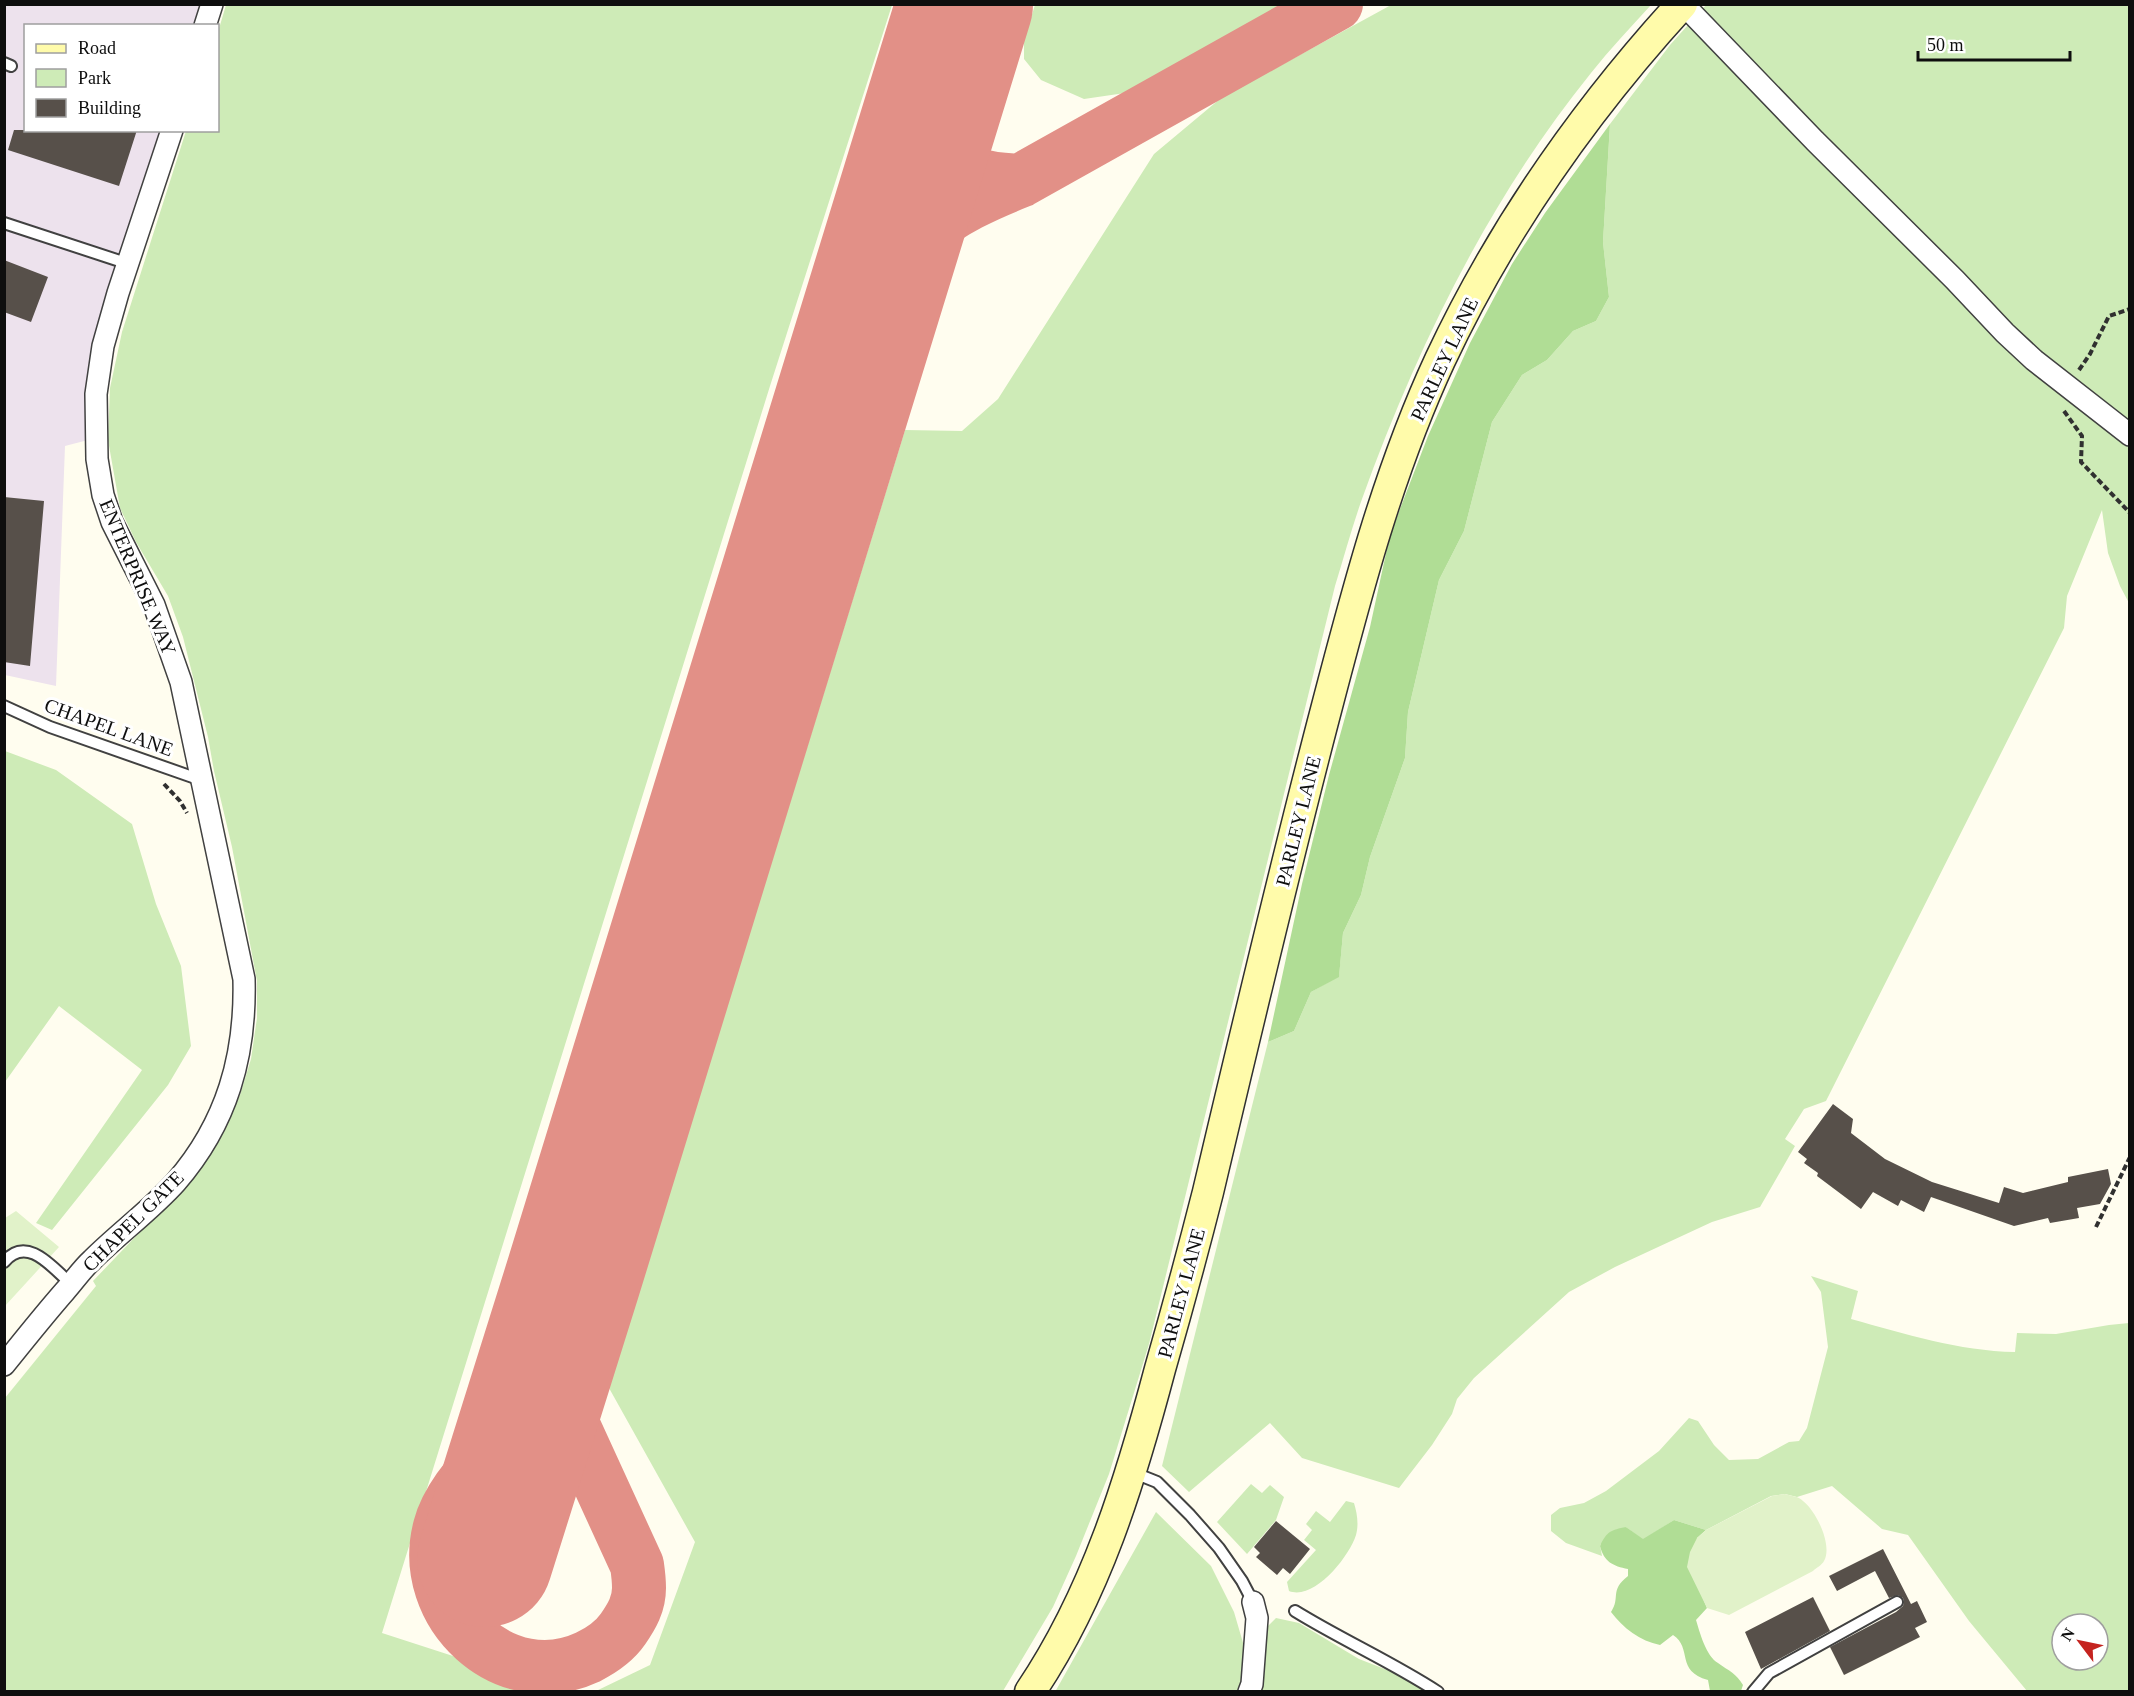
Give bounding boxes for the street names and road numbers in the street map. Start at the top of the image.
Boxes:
street label: PARLEY LANE [1406,294,1482,424]
street label: ENTERPRISE WAY [95,496,181,658]
street label: CHAPEL LANE [42,694,176,760]
street label: PARLEY LANE [1271,754,1325,888]
street label: CHAPEL GATE [78,1166,188,1276]
street label: PARLEY LANE [1153,1226,1209,1360]

